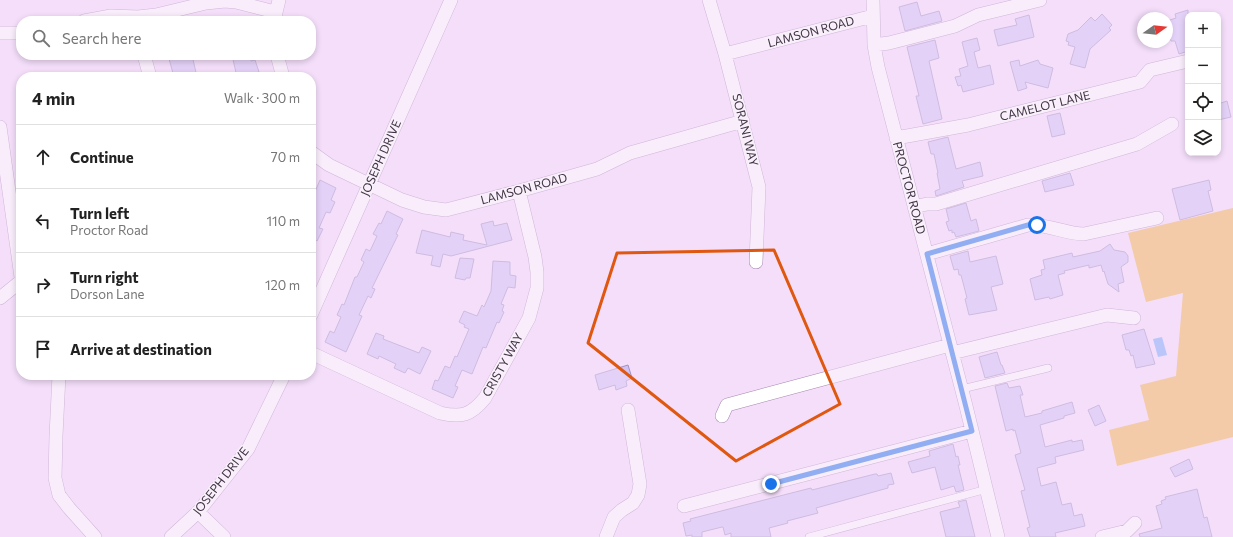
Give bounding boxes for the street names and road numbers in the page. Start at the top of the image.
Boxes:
street label: LAMSON ROAD [766,13,856,49]
street label: CAMELOT LANE [998,87,1091,123]
street label: SORANI WAY [730,92,762,168]
street label: JOSEPH DRIVE [357,117,404,198]
street label: PROCTOR ROAD [891,140,929,236]
street label: LAMSON ROAD [479,170,569,206]
street label: CRISTY WAY [479,330,525,399]
street label: JOSEPH DRIVE [189,444,252,518]

